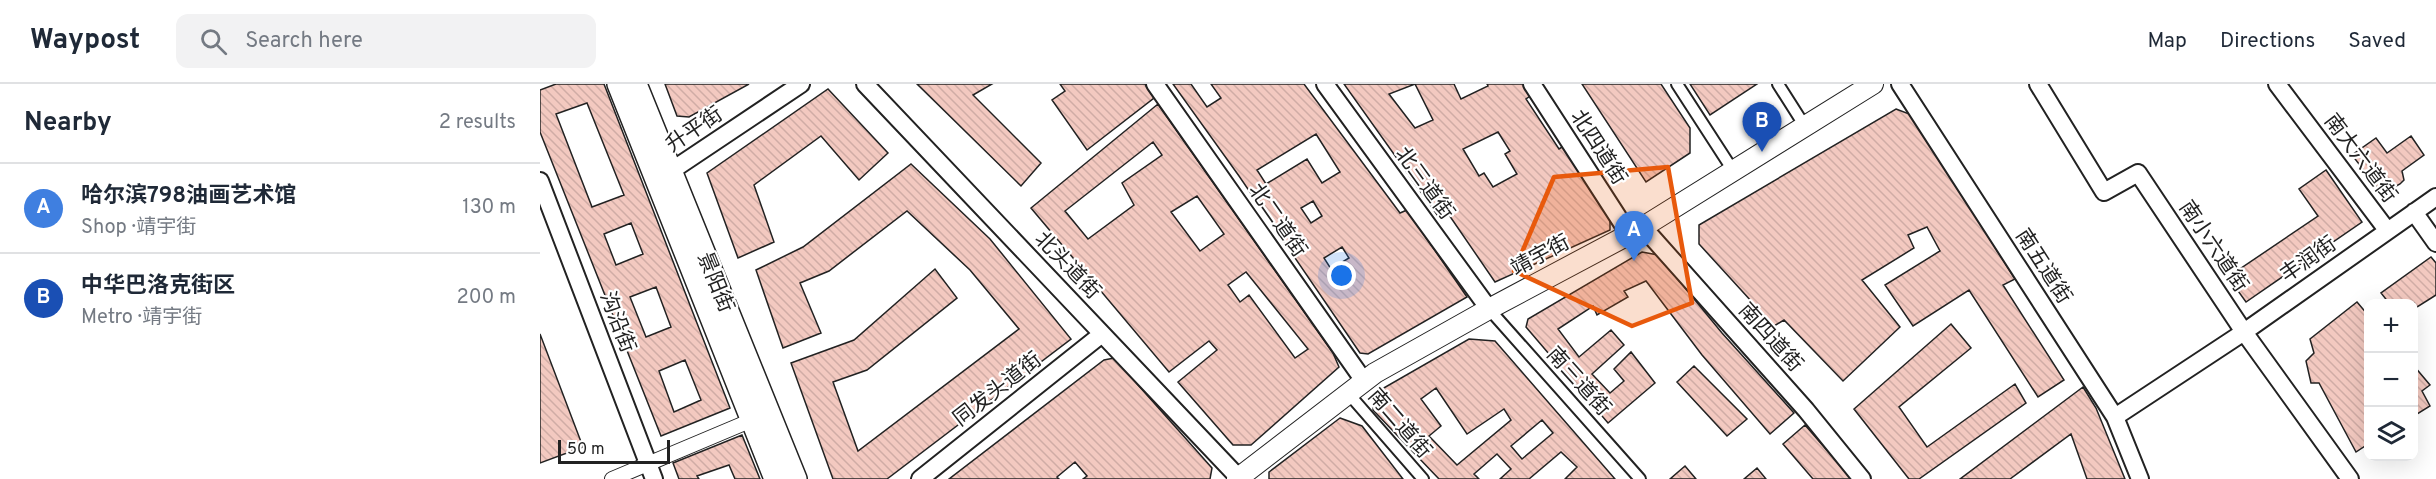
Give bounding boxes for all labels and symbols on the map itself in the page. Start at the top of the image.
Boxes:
street label: 升平街 [661,101,729,159]
pin: B [1742,103,1782,152]
street label: 北四道街 [1564,105,1632,190]
street label: 南大六道街 [2317,109,2402,209]
street label: 北三道街 [1388,142,1459,226]
street label: 北二道街 [1242,179,1312,263]
street label: 南小六道街 [2172,196,2253,298]
pin: A [1614,212,1654,261]
street label: 南五道街 [2009,224,2077,309]
street label: 北头道街 [1028,226,1106,306]
street label: 靖宇街 [1507,230,1575,283]
street label: 丰润街 [2275,231,2342,289]
street label: 景阳街 [690,248,739,317]
your location [1327,261,1356,290]
street label: 沟沿街 [593,288,640,357]
street label: 南四道街 [1732,298,1808,378]
street label: 南三道街 [1540,342,1616,422]
street label: 同发头道街 [948,347,1048,433]
street label: 南二道街 [1361,383,1437,465]
scale bar [558,437,670,464]

